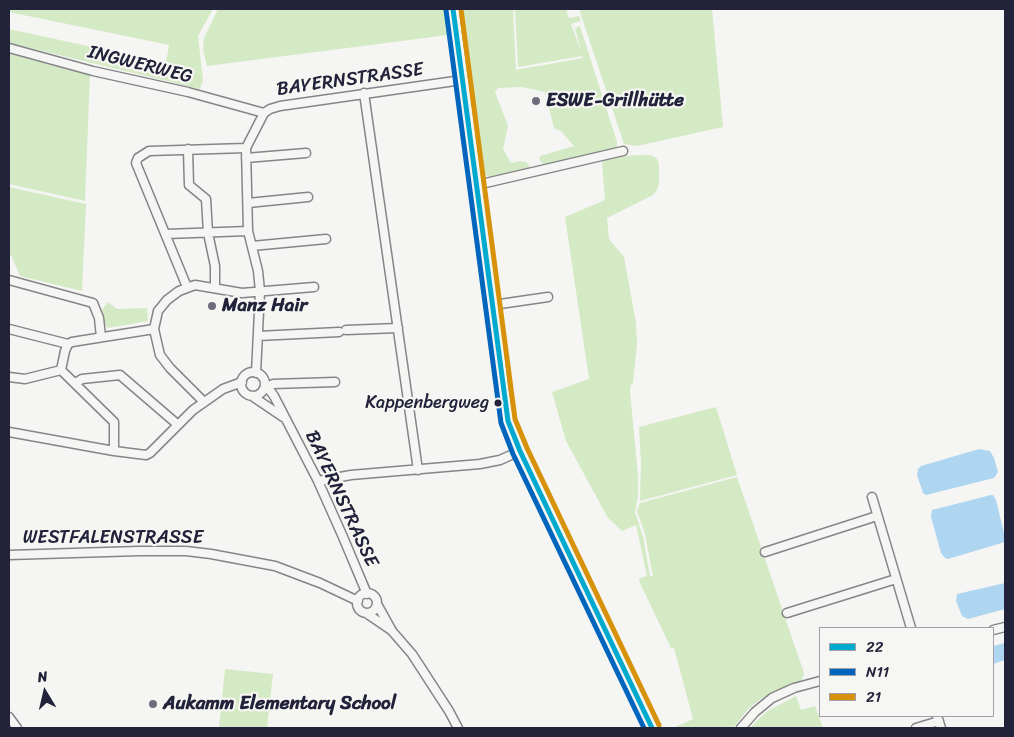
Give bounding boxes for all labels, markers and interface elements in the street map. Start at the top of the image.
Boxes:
street label: INGWERWEG [85,41,195,89]
street label: BAYERNSTRASSE [275,58,425,102]
place label: ESWE-Grillhütte [546,90,684,112]
marker: ESWE-Grillhütte [530,95,542,107]
place label: Manz Hair [222,295,307,317]
marker: Manz Hair [206,300,218,312]
place label: Kappenbergweg [365,392,489,414]
marker: Kappenbergweg [493,398,503,408]
street label: BAYERNSTRASSE [299,427,383,571]
street label: WESTFALENSTRASSE [23,527,203,549]
legend [819,627,994,717]
text: 22 [866,634,883,660]
text: N11 [866,659,889,685]
text: N [36,664,49,690]
north arrow [20,667,70,717]
text: 21 [866,684,881,710]
place label: Aukamm Elementary School [163,693,396,715]
marker: Aukamm Elementary School [147,698,159,710]

